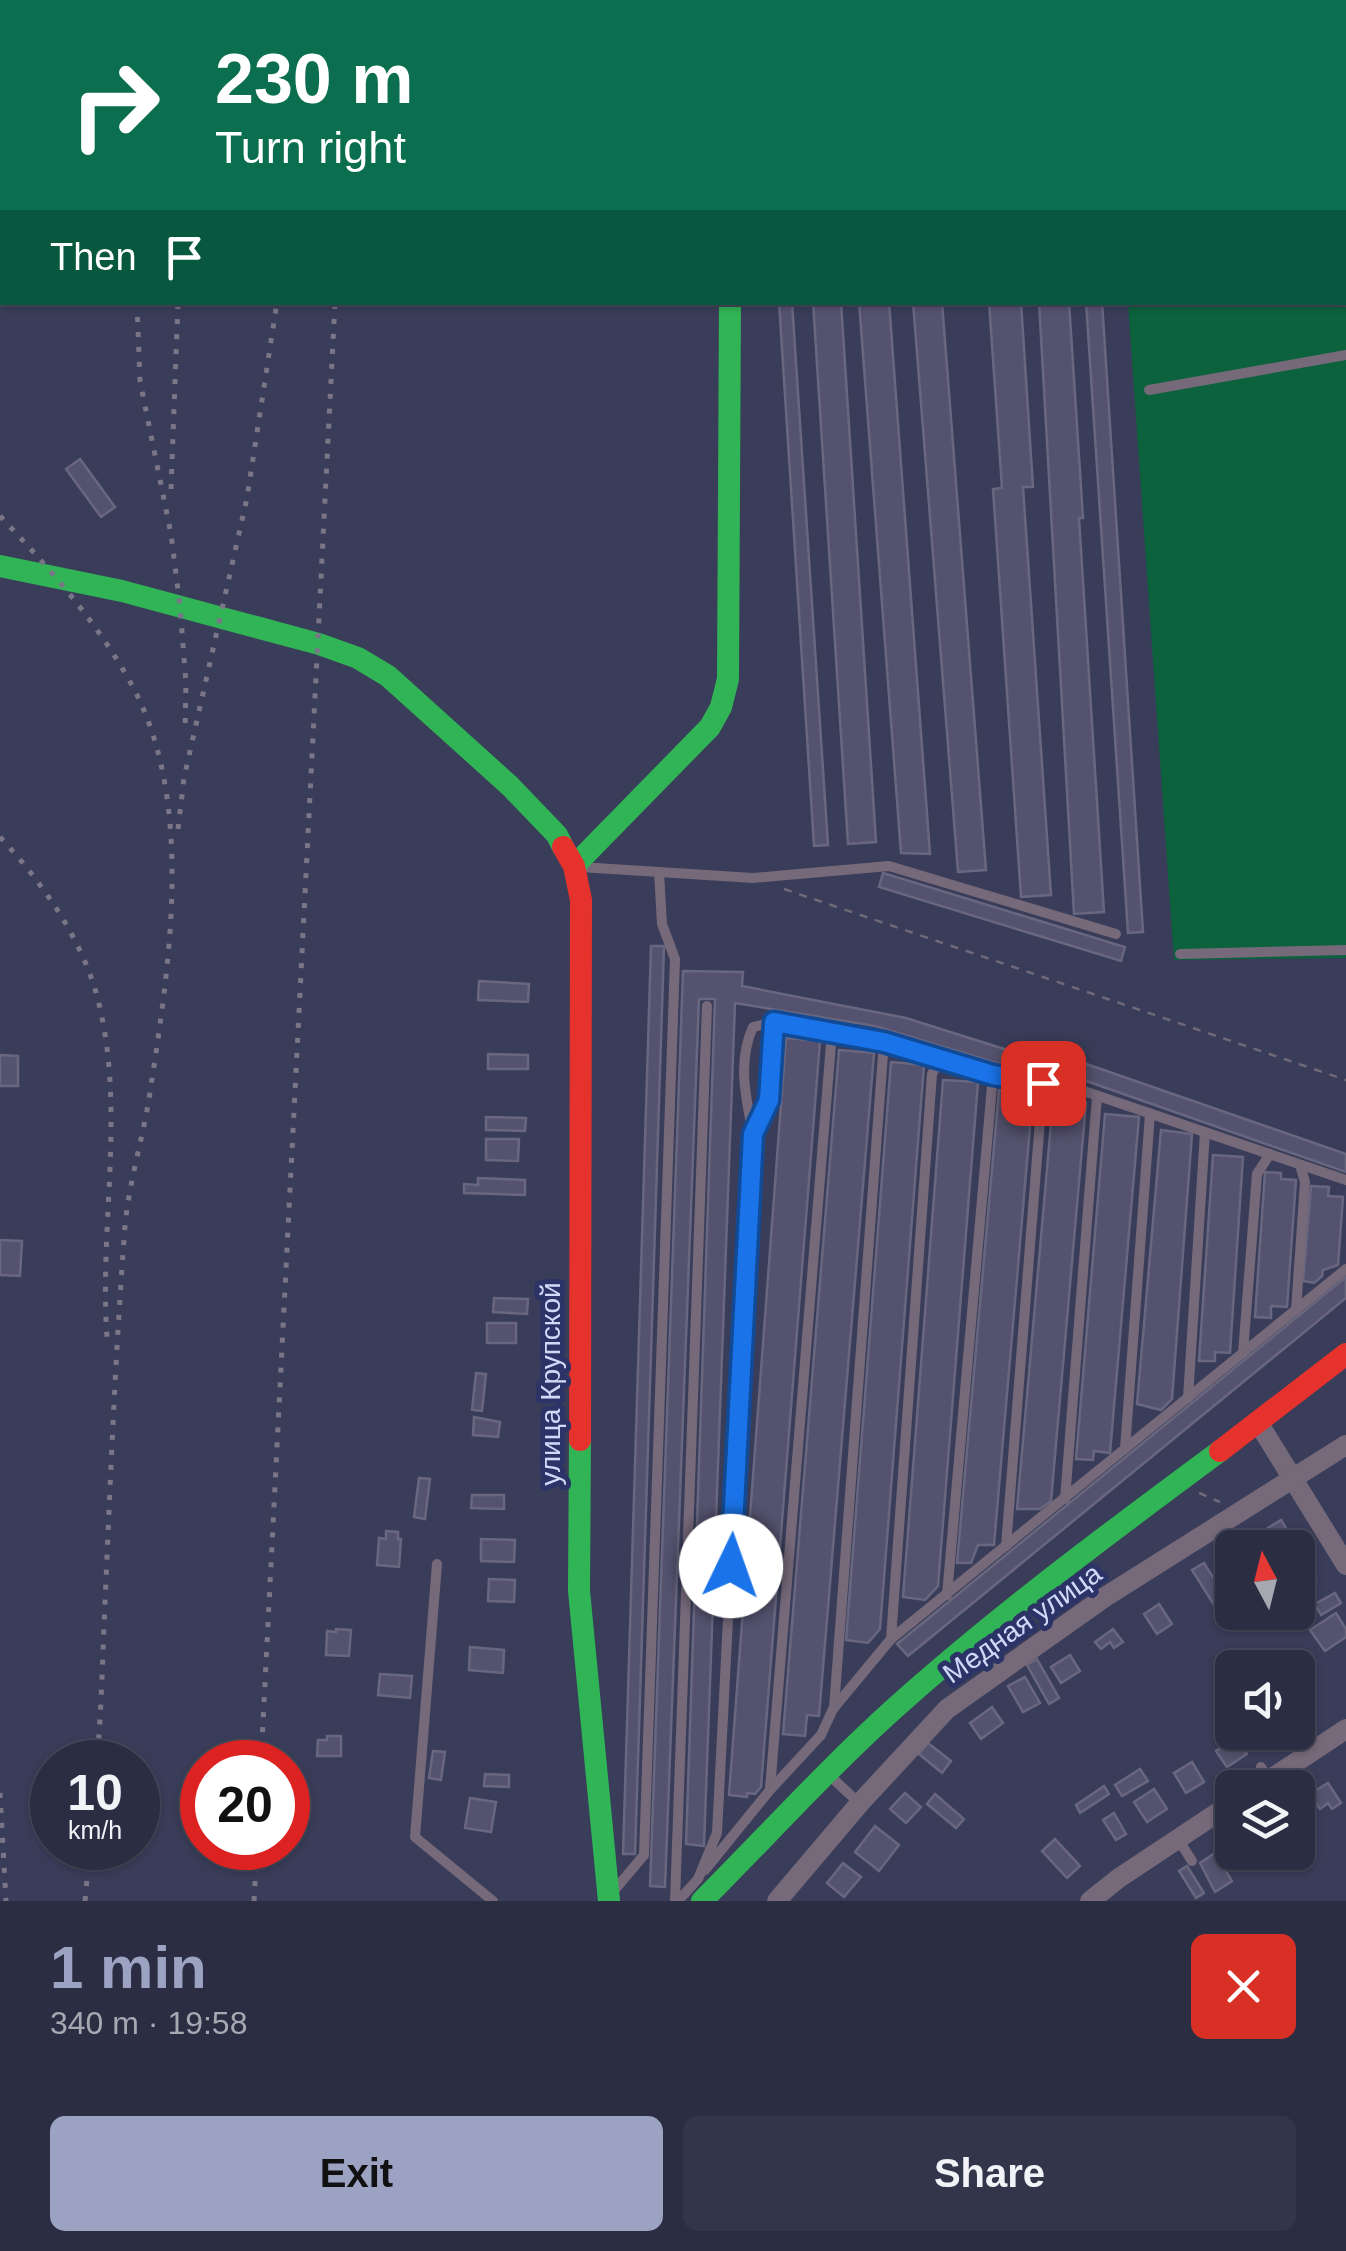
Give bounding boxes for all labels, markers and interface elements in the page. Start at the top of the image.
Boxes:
icon: right [50,40,180,170]
text: 230 m [215,40,413,118]
text: Turn right [215,122,406,173]
icon: arrive [157,230,212,285]
text: Then [50,236,137,278]
pin [1001,1041,1086,1126]
icon: arrive [1016,1056,1071,1111]
street label: улица Крупской [535,1282,566,1486]
position arrow [679,1514,783,1618]
north arrow [1215,1530,1315,1630]
map controls [1215,1530,1315,1870]
street label: Медная улица [937,1557,1108,1689]
button: sound [1215,1650,1315,1750]
speed limit sign: 20 [180,1740,310,1870]
text: 10 [67,1765,123,1821]
button: layers [1215,1770,1315,1870]
text: km/h [68,1816,122,1844]
text: 1 min [50,1934,207,2001]
button: close [1191,1934,1296,2039]
text: 340 m · 19:58 [50,2005,247,2041]
button: Exit [50,2116,663,2231]
button: Share [683,2116,1296,2231]

